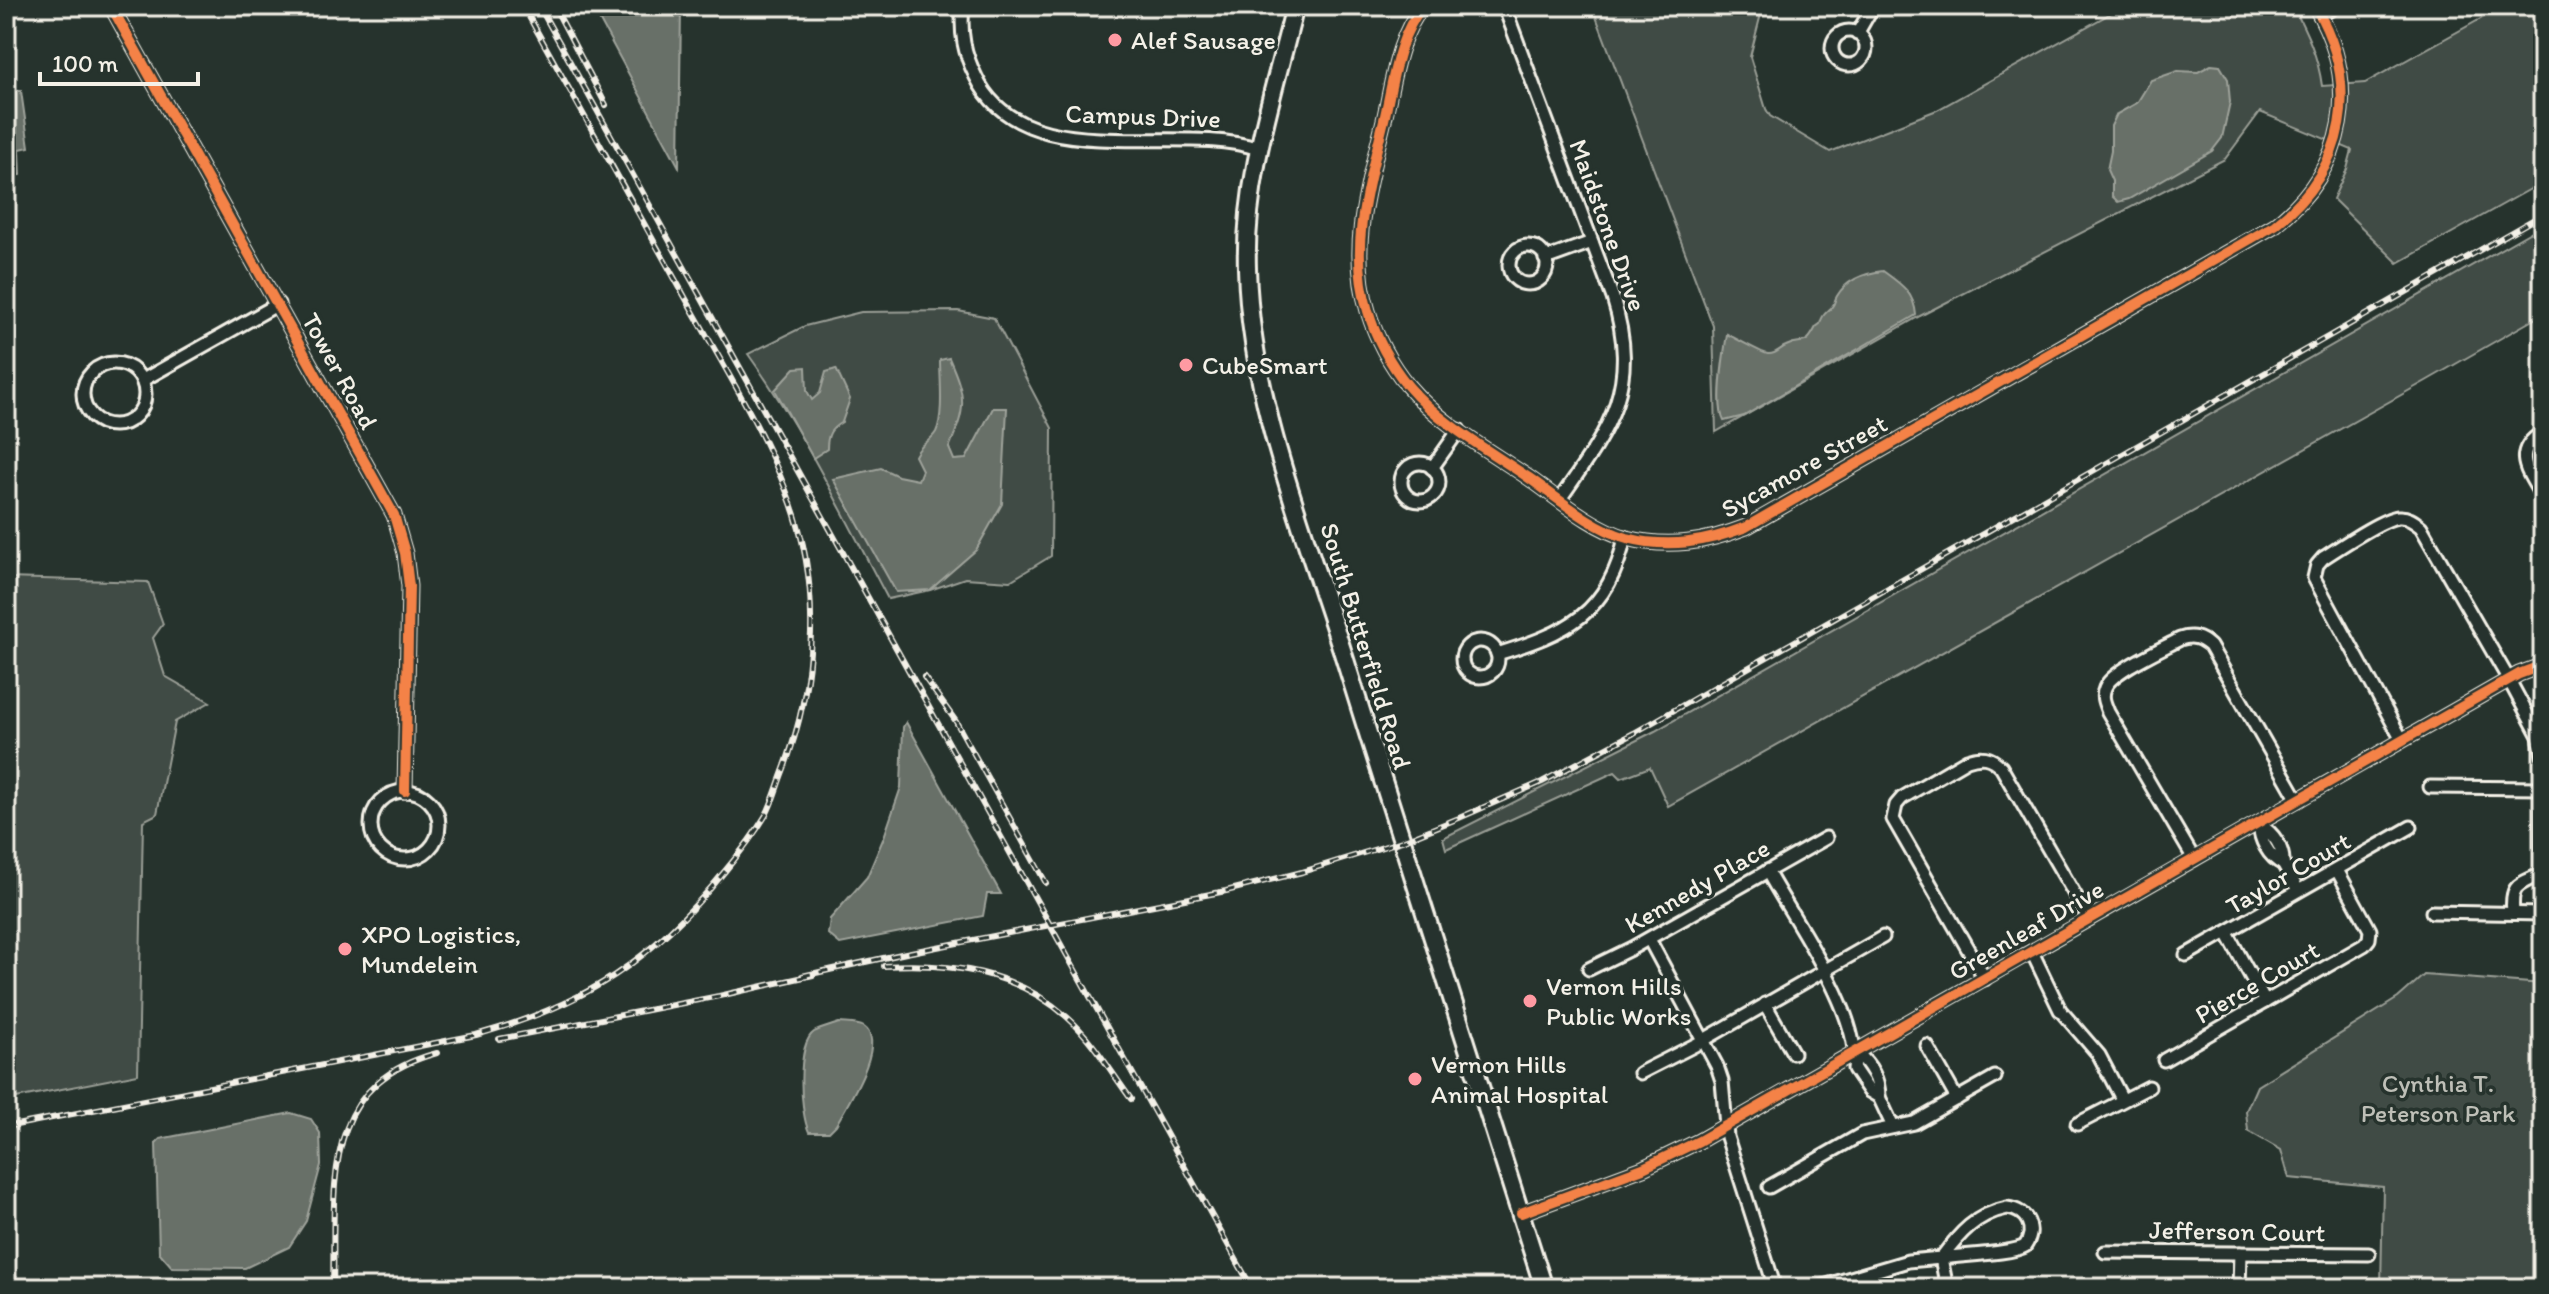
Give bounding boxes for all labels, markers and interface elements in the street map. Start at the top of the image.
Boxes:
place label: Alef Sausage [1131,24,1276,56]
marker: Alef Sausage [1106,31,1124,49]
scale bar [40,36,198,86]
text: 100 m [52,49,118,78]
street label: Campus Drive [1065,97,1221,135]
street label: Maidstone Drive [1562,135,1654,315]
street label: Tower Road [295,307,385,435]
place label: CubeSmart [1202,349,1328,381]
marker: CubeSmart [1177,356,1195,374]
street label: Sycamore Street [1715,407,1893,525]
street label: South Butterfield Road [1313,519,1419,773]
street label: Taylor Court [2220,824,2356,922]
street label: Kennedy Place [1619,832,1775,940]
street label: Greenleaf Drive [1943,873,2109,987]
place label: XPO Logistics, Mundelein [361,918,521,980]
street label: Pierce Court [2189,933,2325,1031]
marker: XPO Logistics, Mundelein [336,940,354,958]
place label: Vernon Hills Public Works [1546,970,1692,1032]
marker: Vernon Hills Public Works [1521,992,1539,1010]
place label: Vernon Hills Animal Hospital [1431,1048,1608,1110]
park label: Cynthia T. Peterson Park [2361,1067,2516,1129]
marker: Vernon Hills Animal Hospital [1406,1070,1424,1088]
street label: Jefferson Court [2149,1213,2326,1249]

